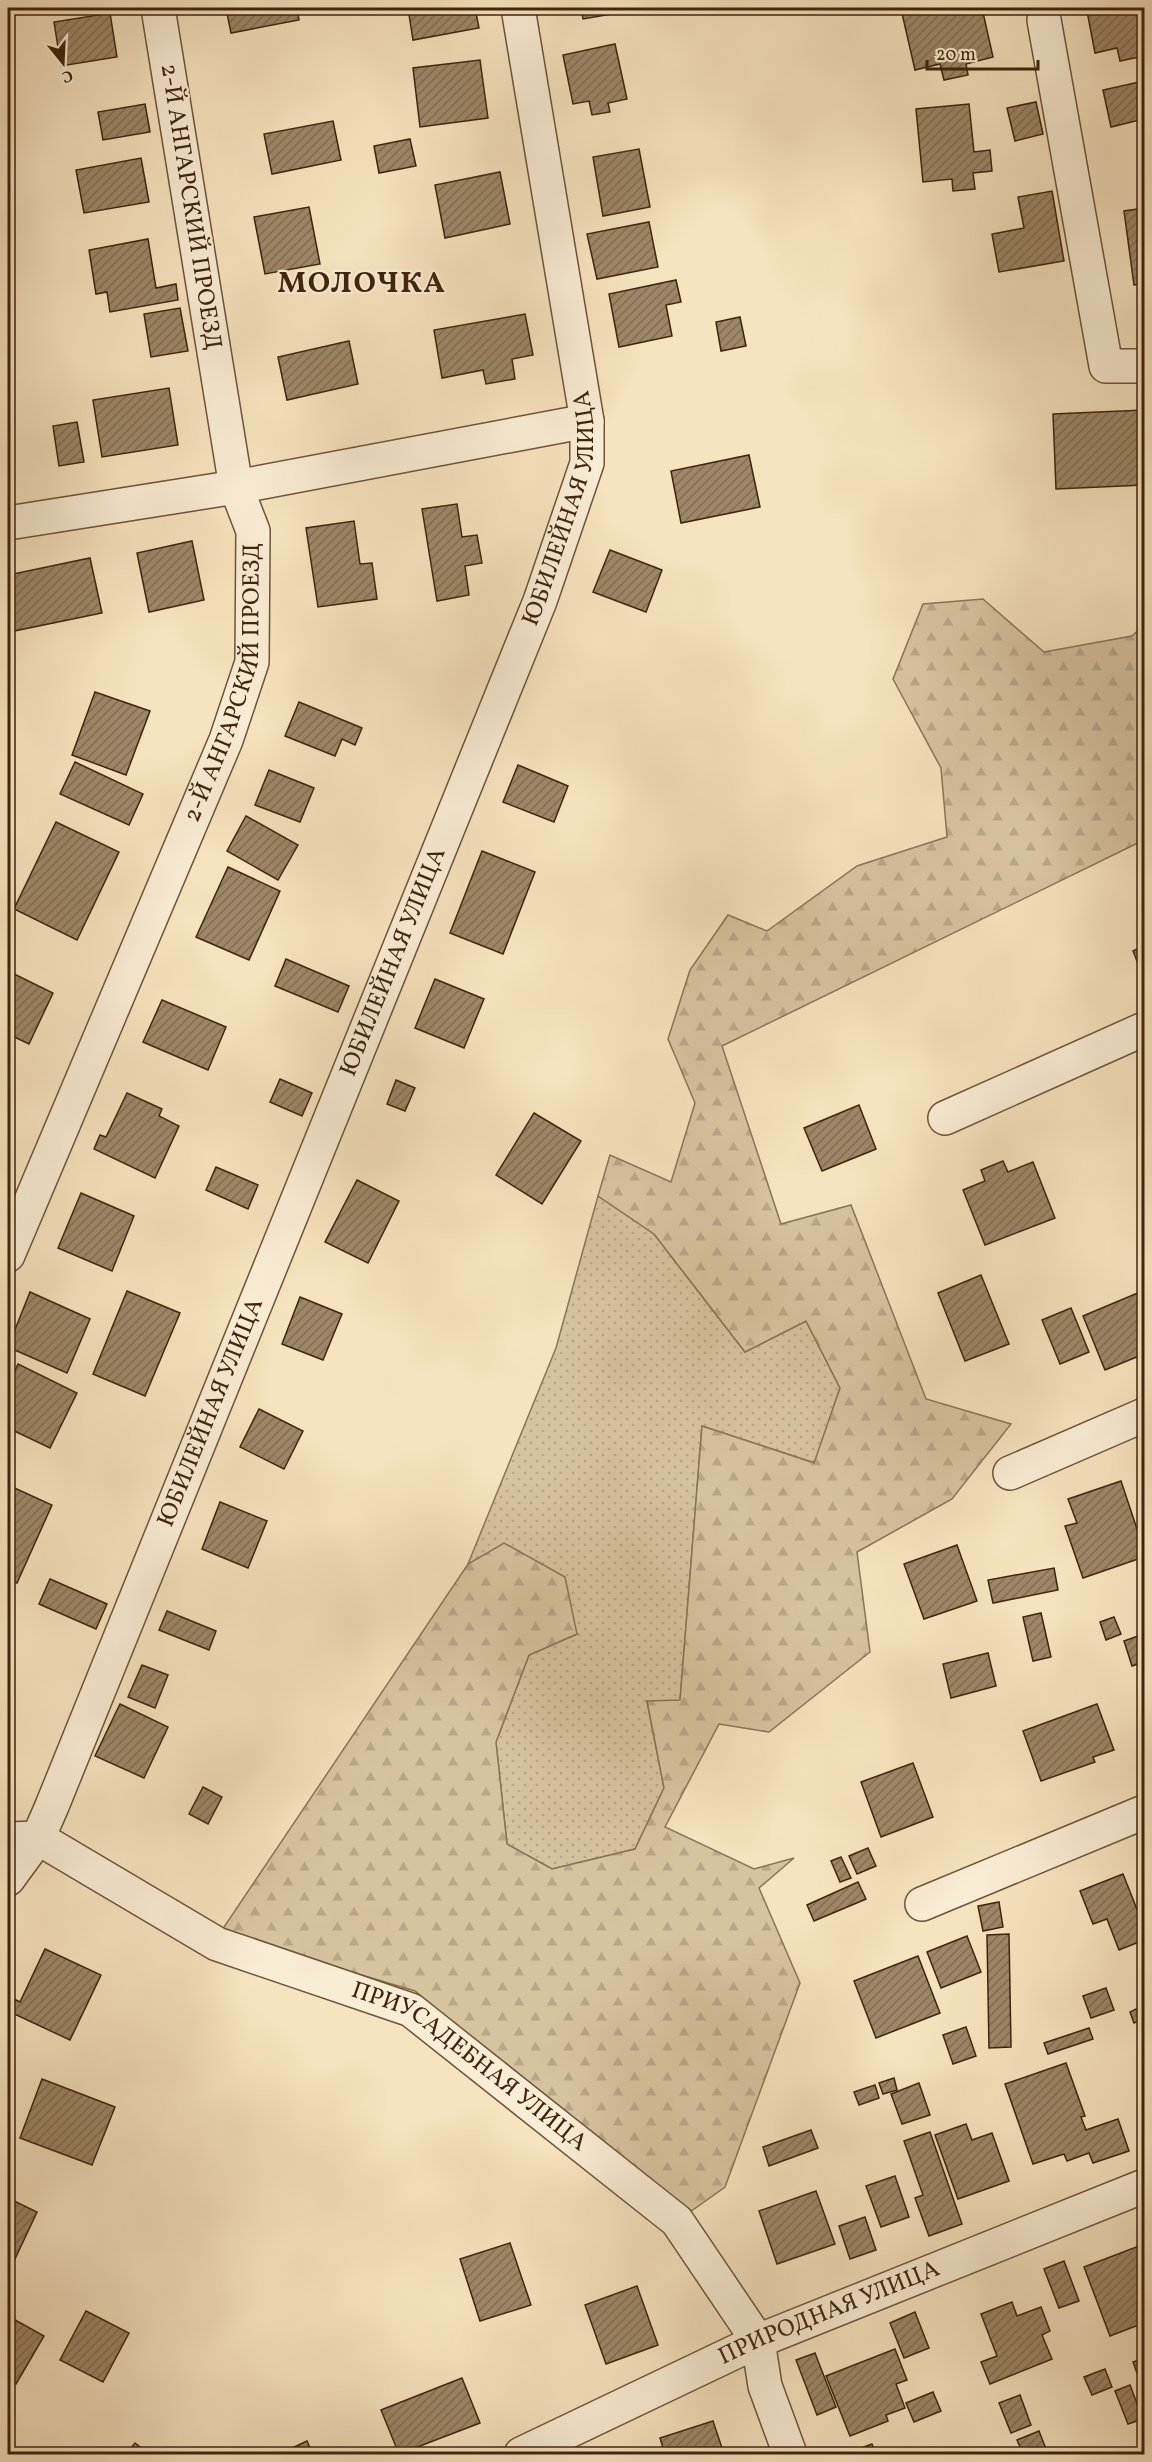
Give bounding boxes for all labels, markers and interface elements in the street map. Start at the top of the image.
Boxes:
north arrow [33,33,93,93]
scale bar [927,33,1038,71]
text: 20 m [936,43,976,68]
street label: 2-Й АНГАРСКИЙ ПРОЕЗД [151,61,229,353]
text: С [59,63,75,87]
district label: МОЛОЧКА [278,263,446,305]
street label: ЮБИЛЕЙНАЯ УЛИЦА [515,388,605,631]
street label: 2-Й АНГАРСКИЙ ПРОЕЗД [176,542,270,828]
street label: ЮБИЛЕЙНАЯ УЛИЦА [332,843,455,1082]
street label: ЮБИЛЕЙНАЯ УЛИЦА [150,1293,273,1532]
street label: ПРИУСАДЕБНАЯ УЛИЦА [347,1974,594,2160]
street label: ПРИРОДНАЯ УЛИЦА [713,2253,945,2374]

